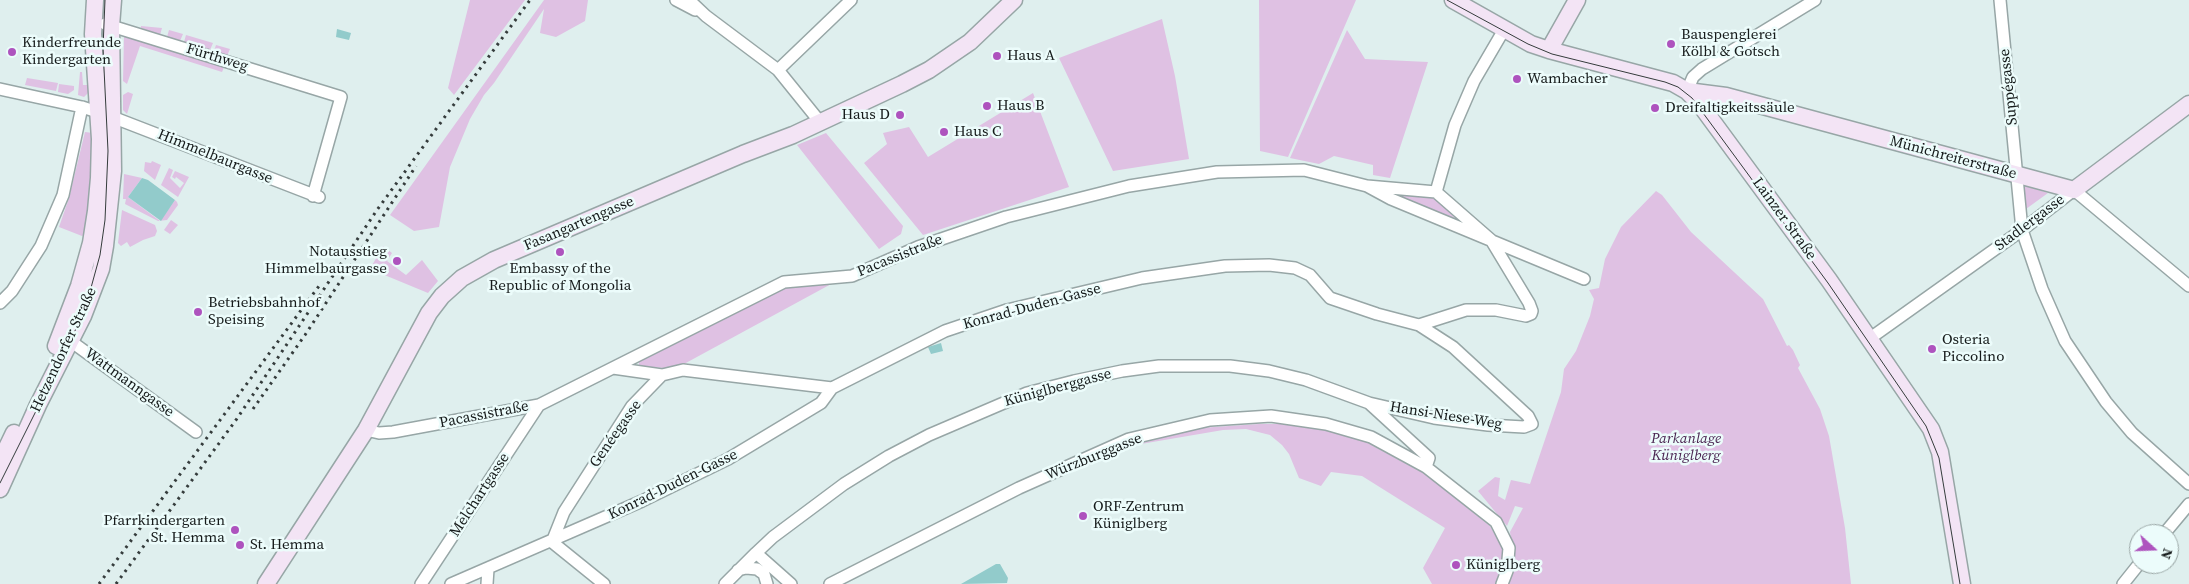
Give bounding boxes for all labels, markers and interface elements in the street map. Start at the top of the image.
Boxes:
place label: Bauspenglerei Kölbl & Gotsch [1681,26,1780,61]
place label: Kinderfreunde Kindergarten [22,34,121,69]
marker: Bauspenglerei Kölbl & Gotsch [1665,38,1677,50]
street label: Fürthweg [184,40,250,76]
marker: Kinderfreunde Kindergarten [6,46,18,58]
place label: Haus A [1007,47,1055,65]
street label: Suppégasse [1996,48,2022,126]
marker: Haus A [991,50,1003,62]
place label: Wambacher [1527,70,1608,88]
marker: Wambacher [1511,73,1523,85]
place label: Haus B [997,97,1044,115]
place label: Dreifaltigkeitssäule [1665,99,1795,117]
marker: Haus B [981,100,993,112]
marker: Dreifaltigkeitssäule [1649,102,1661,114]
place label: Haus D [841,106,890,124]
marker: Haus D [894,109,906,121]
place label: Haus C [954,123,1001,141]
street label: Himmelbaurgasse [155,126,275,188]
marker: Haus C [938,126,950,138]
street label: Münichreiterstraße [1888,132,2018,184]
street label: Lainzer Straße [1748,174,1820,264]
street label: Stadlergasse [1992,191,2068,255]
street label: Fasangartengasse [521,193,637,255]
street label: Pacassistraße [855,231,945,281]
place label: Notausstieg Himmelbaurgasse [265,243,387,278]
marker: Embassy of the Republic of Mongolia [554,246,566,258]
marker: Notausstieg Himmelbaurgasse [391,255,403,267]
place label: Embassy of the Republic of Mongolia [489,260,631,295]
street label: Konrad-Duden-Gasse [961,280,1103,334]
street label: Hetzendorfer Straße [27,285,101,415]
place label: Betriebsbahnhof Speising [208,294,320,329]
marker: Betriebsbahnhof Speising [192,306,204,318]
place label: Osteria Piccolino [1942,331,2004,366]
marker: Osteria Piccolino [1926,343,1938,355]
street label: Wattmanngasse [81,345,177,421]
street label: Küniglberggasse [1003,365,1113,411]
street label: Genéegasse [586,397,646,471]
street label: Pacassistraße [438,398,530,432]
street label: Hansi-Niese-Weg [1389,398,1503,434]
street label: Würzburggasse [1043,429,1145,485]
park label: Parkanlage Küniglberg [1651,430,1721,465]
street label: Konrad-Duden-Gasse [605,446,741,524]
street label: Melchartgasse [446,450,514,540]
place label: ORF-Zentrum Küniglberg [1093,498,1184,533]
marker: ORF-Zentrum Küniglberg [1077,510,1089,522]
place label: Pfarrkindergarten St. Hemma [103,512,225,547]
marker: Pfarrkindergarten St. Hemma [229,524,241,536]
north arrow [2129,524,2179,574]
place label: St. Hemma [250,536,324,554]
marker: St. Hemma [234,539,246,551]
text: N [2156,546,2178,562]
place label: Küniglberg [1466,556,1540,574]
marker: Küniglberg [1450,559,1462,571]

